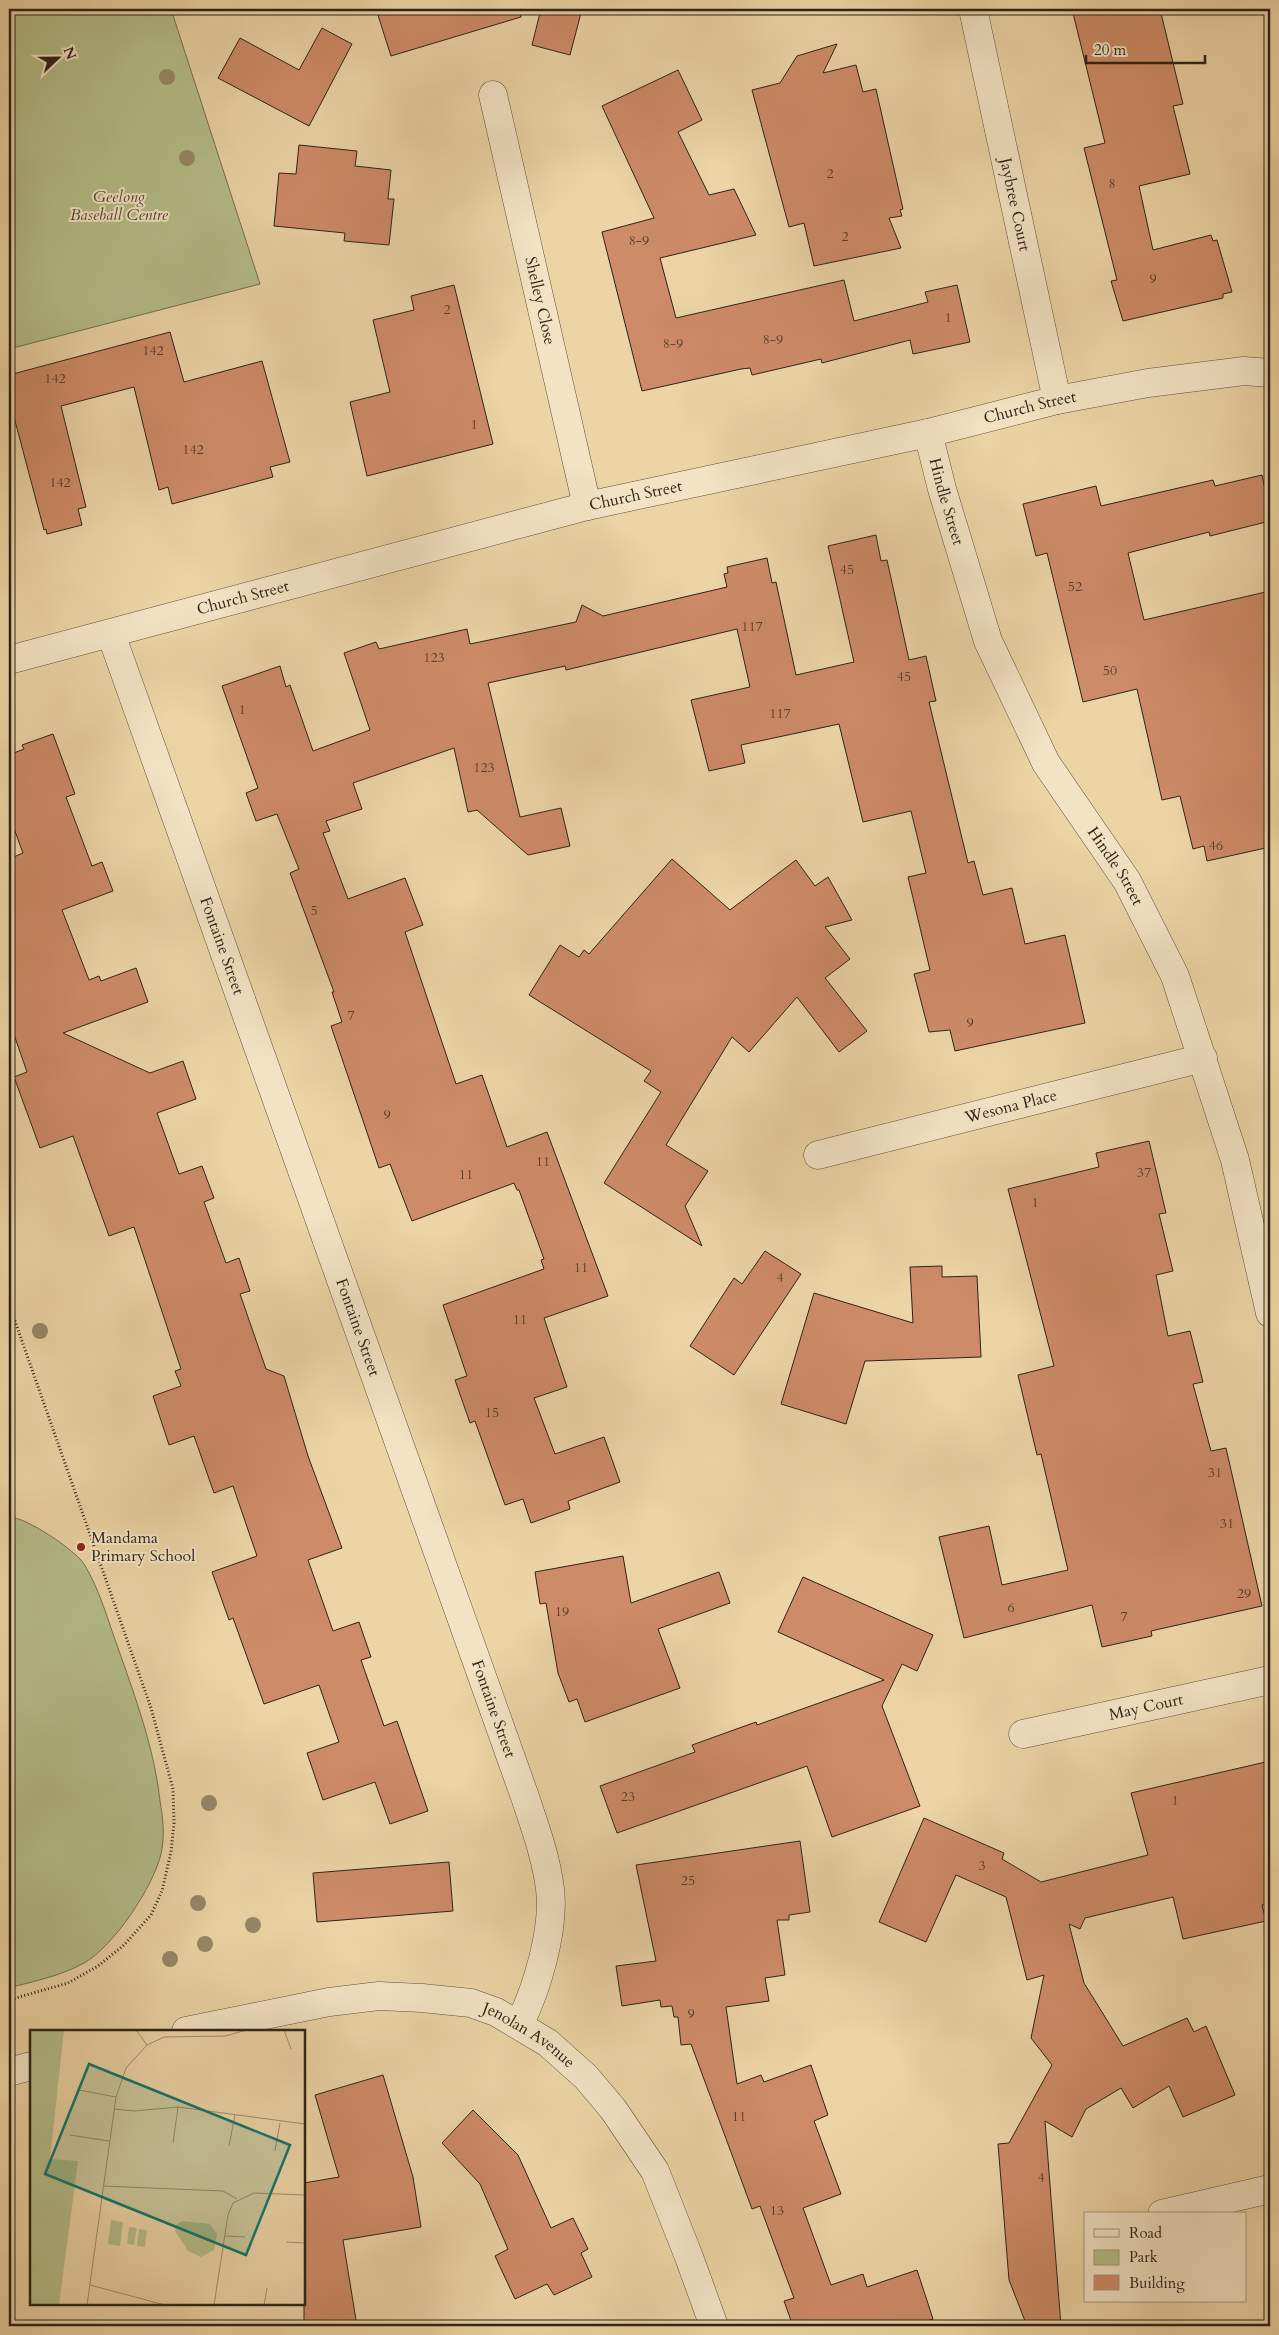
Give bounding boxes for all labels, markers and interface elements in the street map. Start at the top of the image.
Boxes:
north arrow [32,32,82,82]
scale bar [1086,32,1205,64]
text: 20 m [1094,40,1126,60]
text: N [59,44,81,63]
street label: Jaybree Court [994,154,1036,253]
house number: 2 [826,164,834,183]
house number: 8 [1108,174,1116,193]
park label: Geelong Baseball Centre [70,186,169,226]
house number: 2 [841,227,849,246]
house number: 8-9 [629,231,649,250]
street label: Shelley Close [519,254,561,347]
house number: 9 [1149,269,1157,288]
house number: 2 [443,300,451,319]
house number: 1 [944,308,952,327]
house number: 8-9 [763,330,783,349]
house number: 8-9 [663,334,683,353]
house number: 142 [142,341,164,360]
house number: 142 [44,369,66,388]
street label: Church Street [981,386,1078,429]
house number: 1 [470,415,478,434]
house number: 142 [182,440,204,459]
street label: Hindle Street [924,456,969,548]
house number: 142 [49,473,71,492]
street label: Church Street [587,475,684,516]
house number: 45 [840,560,854,579]
street label: Church Street [194,575,291,620]
house number: 52 [1068,577,1082,596]
house number: 117 [741,617,763,636]
house number: 123 [423,648,445,667]
house number: 50 [1103,661,1117,680]
house number: 45 [897,667,911,686]
house number: 1 [238,700,246,719]
house number: 117 [769,704,791,723]
house number: 123 [473,758,495,777]
street label: Hindle Street [1082,822,1149,909]
house number: 46 [1209,836,1223,855]
street label: Fontaine Street [194,894,250,998]
house number: 5 [310,901,318,920]
house number: 7 [347,1006,355,1025]
house number: 9 [966,1013,974,1032]
street label: Wesona Place [962,1084,1059,1129]
house number: 9 [383,1105,391,1124]
house number: 11 [536,1152,550,1171]
house number: 37 [1137,1163,1151,1182]
house number: 11 [459,1165,473,1184]
house number: 1 [1031,1193,1039,1212]
house number: 11 [574,1258,588,1277]
house number: 4 [776,1268,784,1287]
street label: Fontaine Street [330,1275,385,1379]
house number: 11 [513,1310,527,1329]
house number: 15 [485,1403,499,1422]
house number: 31 [1208,1463,1222,1482]
house number: 31 [1220,1514,1234,1533]
place label: Mandama Primary School [91,1527,195,1567]
marker: Mandama Primary School [75,1541,87,1553]
house number: 29 [1237,1584,1251,1603]
house number: 6 [1007,1598,1015,1617]
house number: 19 [555,1602,569,1621]
house number: 7 [1120,1607,1128,1626]
street label: Fontaine Street [466,1657,521,1761]
street label: May Court [1107,1688,1185,1726]
house number: 23 [621,1787,635,1806]
house number: 1 [1171,1791,1179,1810]
house number: 3 [978,1856,986,1875]
house number: 25 [681,1871,695,1890]
street label: Jenolan Avenue [478,1996,580,2073]
house number: 9 [687,2004,695,2023]
inset map [30,2030,305,2305]
house number: 11 [732,2107,746,2126]
house number: 4 [1037,2168,1045,2187]
house number: 13 [770,2201,784,2220]
legend [1084,2212,1246,2302]
text: Road [1129,2223,1162,2243]
text: Park [1129,2247,1158,2267]
text: Building [1129,2273,1185,2293]

